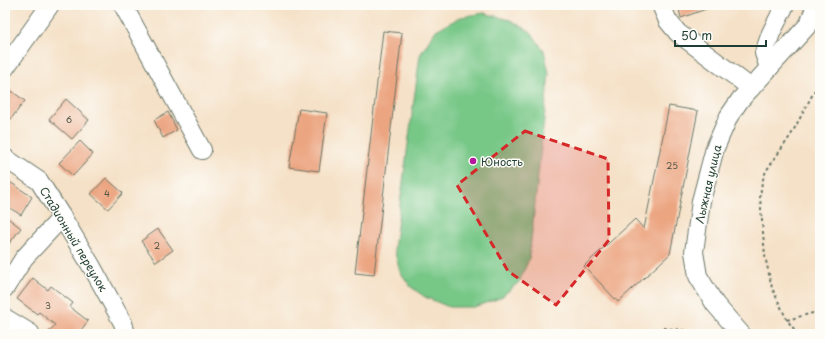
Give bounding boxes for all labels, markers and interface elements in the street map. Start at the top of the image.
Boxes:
scale bar [675,22,766,48]
text: 50 m [681,26,712,44]
house number: 6 [66,112,72,126]
street label: Лыжная улица [691,143,725,225]
place label: Юность [481,153,523,170]
marker: Юность [468,156,478,166]
house number: 25 [666,158,678,172]
street label: Стадионный переулок [36,183,112,295]
house number: 4 [104,186,110,200]
house number: 2 [154,238,160,252]
house number: 3 [45,298,51,312]

